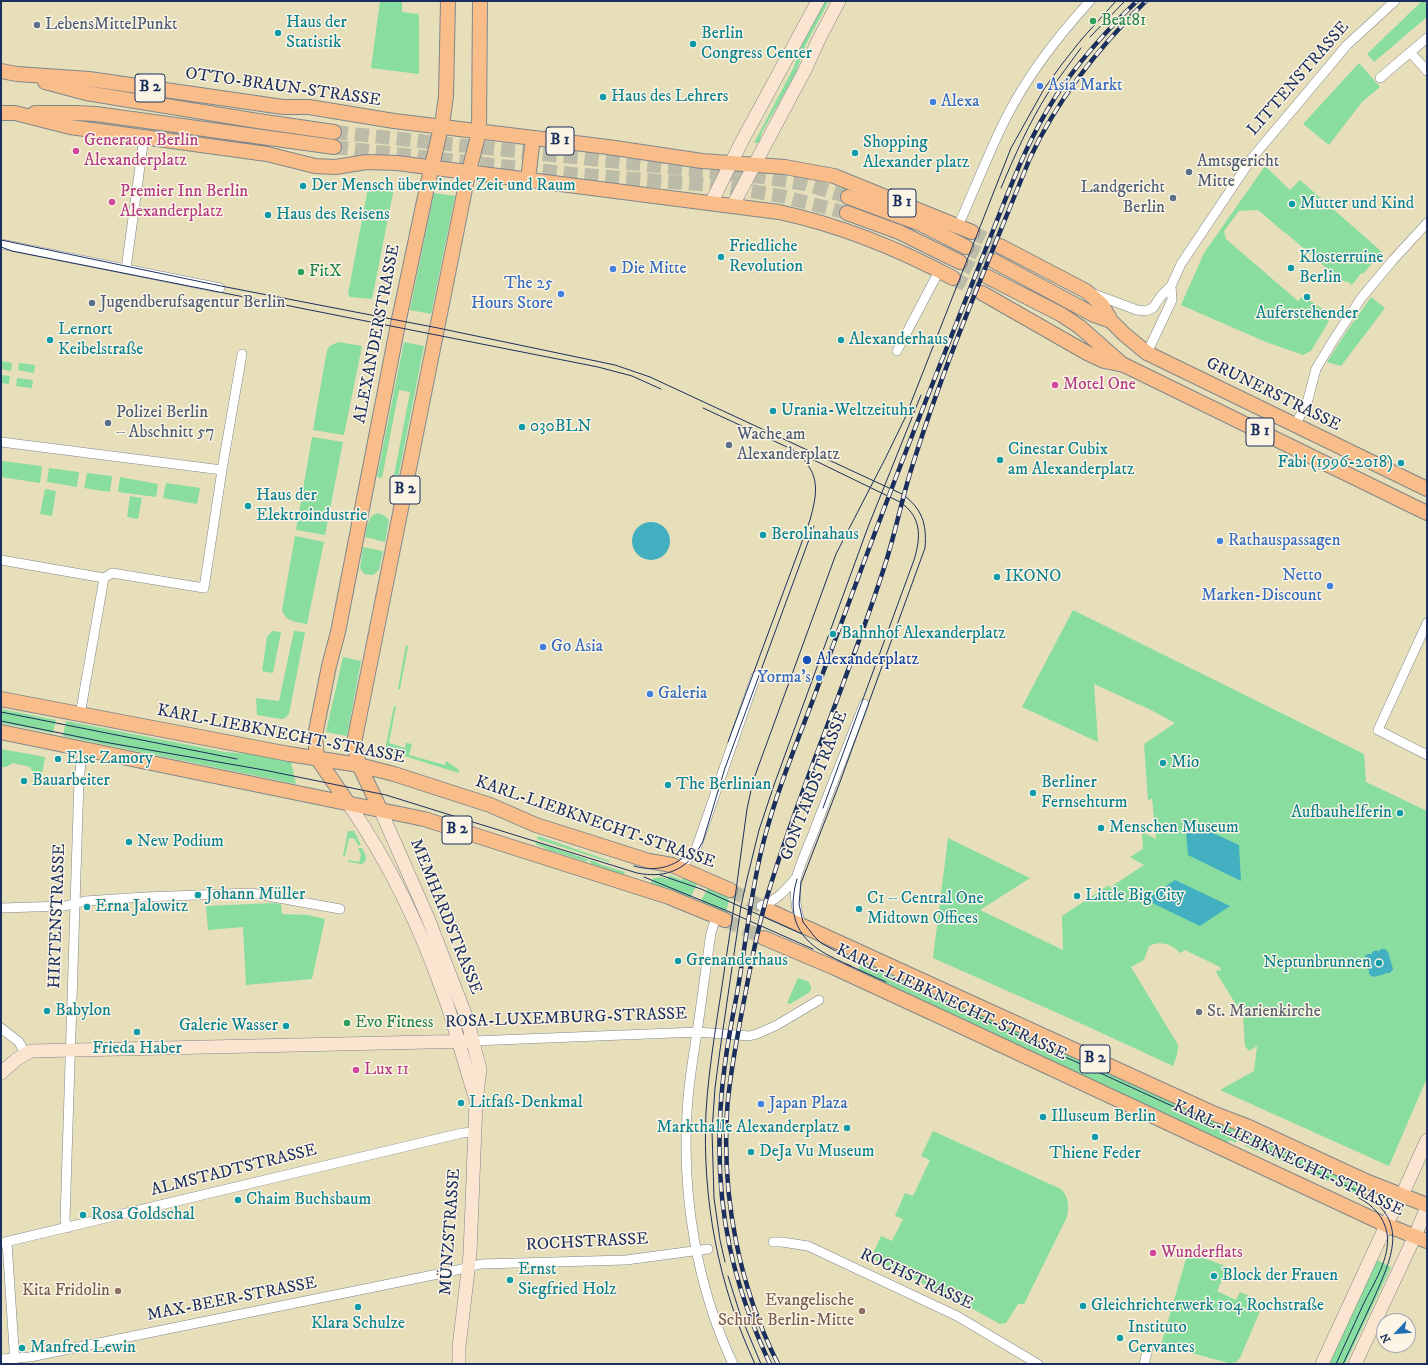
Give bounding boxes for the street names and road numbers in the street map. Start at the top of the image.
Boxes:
street label: LITTENSTRASSE [1244,18,1354,140]
street label: OTTO-BRAUN-STRASSE [184,64,382,112]
road number: B 2 [135,74,165,102]
road number: B 1 [546,127,574,155]
road number: B 1 [888,189,916,217]
street label: ALEXANDERSTRASSE [351,243,405,425]
street label: GRUNERSTRASSE [1202,354,1344,436]
road number: B 1 [1246,418,1274,446]
road number: B 2 [390,476,420,504]
street label: KARL-LIEBKNECHT-STRASSE [155,701,407,769]
street label: GONTARDSTRASSE [777,708,853,864]
street label: KARL-LIEBKNECHT-STRASSE [472,772,718,874]
road number: B 2 [442,816,472,844]
street label: MEMHARDSTRASSE [404,836,486,998]
street label: HIRTENSTRASSE [45,843,71,989]
street label: KARL-LIEBKNECHT-STRASSE [832,940,1070,1066]
street label: ROSA-LUXEMBURG-STRASSE [444,1005,688,1033]
road number: B 2 [1080,1045,1110,1073]
street label: KARL-LIEBKNECHT-STRASSE [1169,1096,1407,1222]
street label: ALMSTADTSTRASSE [149,1141,319,1201]
street label: MÜNZSTRASSE [436,1168,466,1296]
street label: ROCHSTRASSE [525,1230,649,1256]
street label: ROCHSTRASSE [856,1245,976,1315]
street label: MAX-BEER-STRASSE [145,1274,319,1326]

